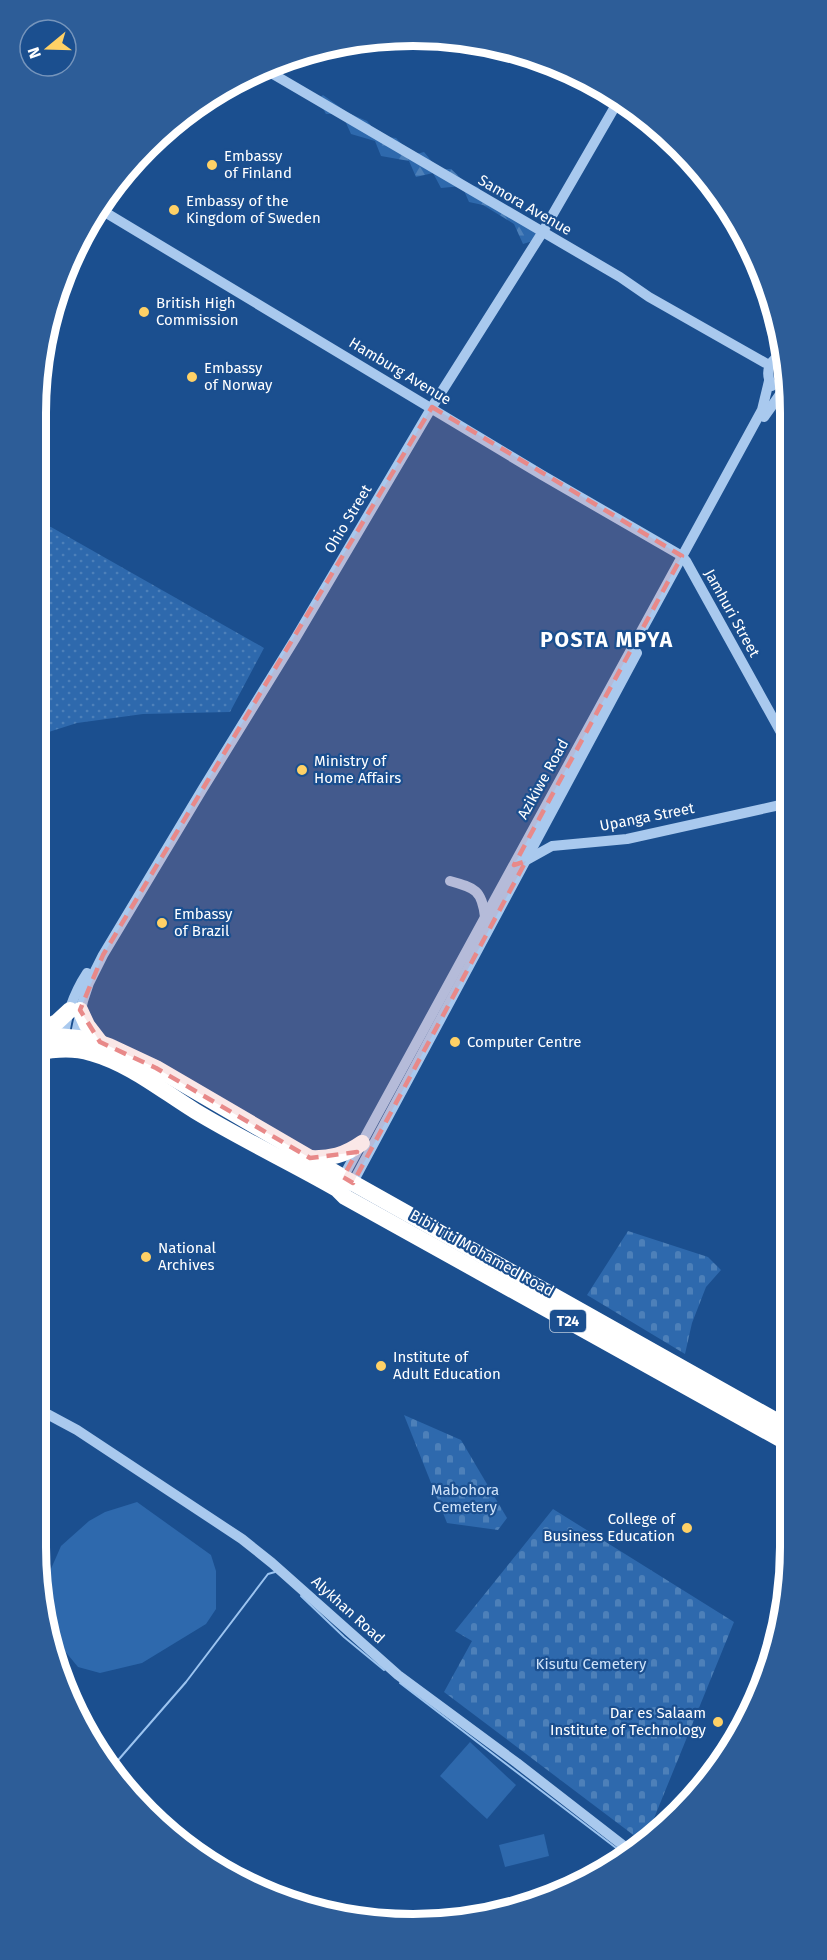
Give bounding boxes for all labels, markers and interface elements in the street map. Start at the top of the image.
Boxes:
north arrow [18,18,78,78]
text: N [24,45,45,61]
place label: Embassy of Finland [224,147,292,182]
marker: Embassy of Finland [205,158,219,172]
street label: Samora Avenue [475,171,575,239]
place label: Embassy of the Kingdom of Sweden [186,192,321,227]
marker: Embassy of the Kingdom of Sweden [167,203,181,217]
place label: British High Commission [156,294,238,329]
marker: British High Commission [137,305,151,319]
street label: Hamburg Avenue [346,333,454,409]
place label: Embassy of Norway [204,359,273,394]
marker: Embassy of Norway [185,370,199,384]
street label: Ohio Street [320,481,376,557]
street label: Jamhuri Street [700,566,764,661]
district label: POSTA MPYA [540,627,674,653]
street label: Azikiwe Road [514,736,572,822]
place label: Ministry of Home Affairs [314,752,401,787]
marker: Ministry of Home Affairs [295,763,309,777]
street label: Upanga Street [598,799,696,835]
place label: Embassy of Brazil [174,905,233,940]
marker: Embassy of Brazil [155,916,169,930]
place label: Computer Centre [467,1033,581,1051]
marker: Computer Centre [448,1035,462,1049]
street label: Bibi Titi Mohamed Road [407,1206,557,1300]
place label: National Archives [158,1239,217,1274]
marker: National Archives [139,1250,153,1264]
road number: T24 [550,1310,586,1332]
place label: Institute of Adult Education [393,1348,501,1383]
marker: Institute of Adult Education [374,1359,388,1373]
park label: Mabohora Cemetery [431,1481,499,1516]
place label: College of Business Education [543,1510,676,1545]
marker: College of Business Education [680,1521,694,1535]
street label: Alykhan Road [308,1572,388,1648]
park label: Kisutu Cemetery [536,1655,647,1673]
place label: Dar es Salaam Institute of Technology [550,1704,707,1739]
marker: Dar es Salaam Institute of Technology [711,1715,725,1729]

